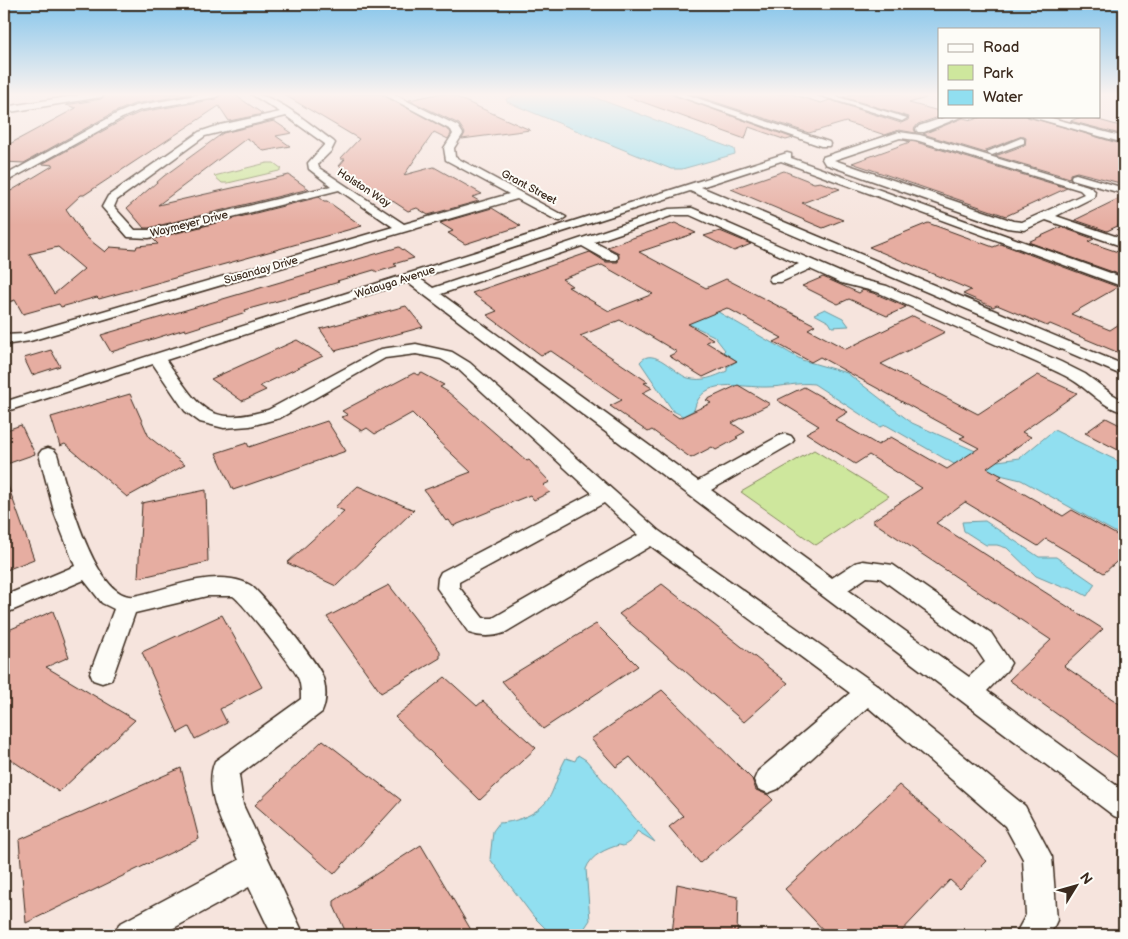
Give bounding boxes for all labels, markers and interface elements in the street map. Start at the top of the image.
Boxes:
legend [938,28,1100,118]
text: Road [983,38,1019,57]
text: Park [983,64,1014,83]
text: Water [983,88,1023,107]
street label: Holston Way [335,166,393,210]
street label: Grant Street [499,167,559,207]
street label: Waymeyer Drive [149,208,230,240]
street label: Susanday Drive [223,253,300,287]
street label: Watauga Avenue [353,263,437,301]
north arrow [1050,862,1100,912]
text: N [1076,869,1096,888]

